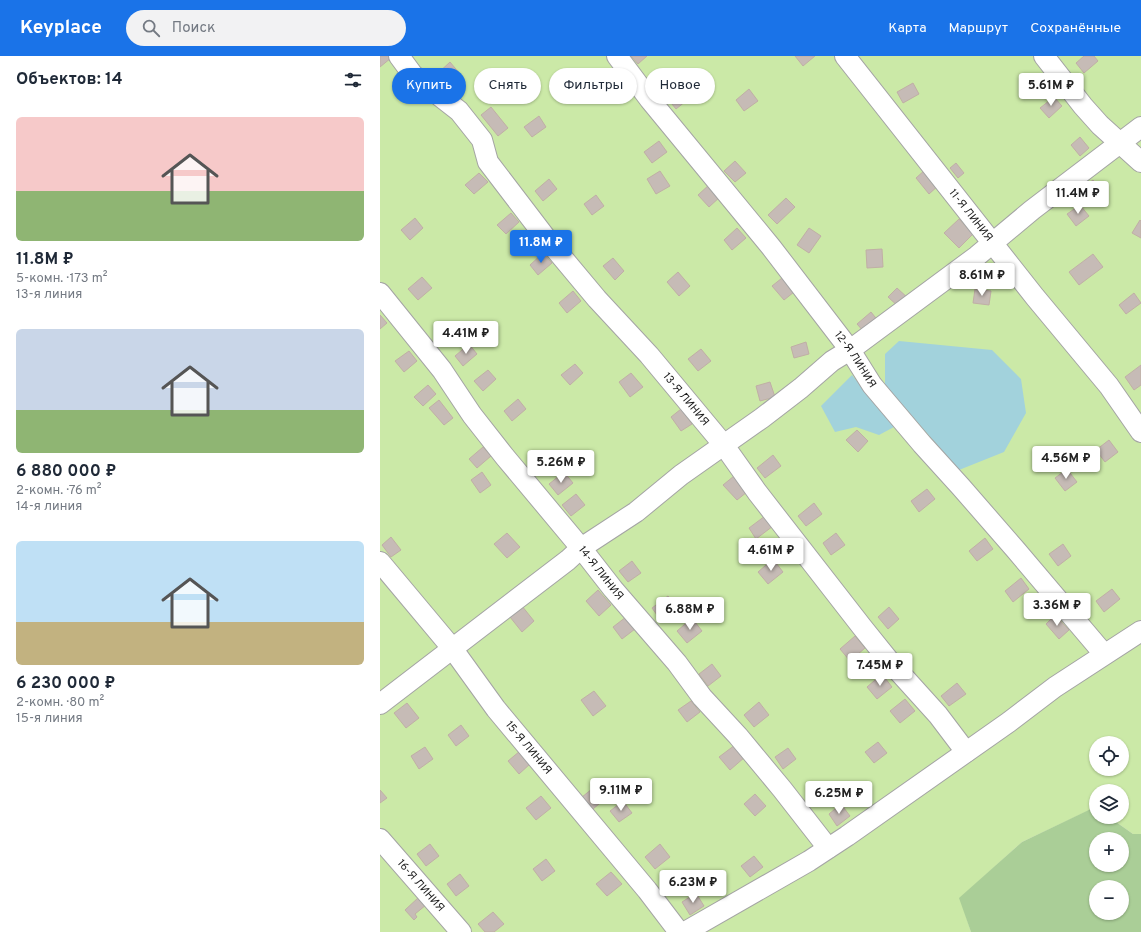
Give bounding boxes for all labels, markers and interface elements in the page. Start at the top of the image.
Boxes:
search box [126,10,406,46]
text: Keyplace [20,16,102,40]
icon: search [140,17,162,39]
text: Поиск [172,19,216,38]
text: Карта [888,20,927,37]
text: Маршрут [949,20,1008,37]
text: Сохранённые [1030,20,1121,37]
chip: Купить [392,68,466,104]
chip: Снять [474,68,541,104]
chip: Фильтры [549,68,637,104]
chip: Новое [645,68,715,104]
text: Объектов: 14 [16,69,123,91]
icon: filters [342,69,364,91]
pin: 5.61M ₽ [1014,73,1088,107]
text: 5.61M ₽ [1028,78,1074,94]
icon: home [154,143,226,215]
pin: 11.4M ₽ [1041,181,1115,215]
street label: 11-Я ЛИНИЯ [946,186,996,245]
text: 11.4M ₽ [1056,186,1100,202]
pin: 11.8M ₽ [504,230,578,264]
text: 11.8M ₽ [519,235,563,251]
text: 11.8M ₽ [16,249,74,271]
pin: 8.61M ₽ [945,263,1019,297]
text: 8.61M ₽ [959,268,1005,284]
text: 5-комн. · 173 m² [16,271,107,287]
text: 13-я линия [16,287,82,303]
pin: 4.41M ₽ [429,321,503,355]
text: 4.41M ₽ [442,326,490,342]
street label: 12-Я ЛИНИЯ [831,328,879,390]
icon: home [154,355,226,427]
street label: 13-Я ЛИНИЯ [660,370,712,429]
pin: 4.56M ₽ [1029,446,1103,480]
pin: 5.26M ₽ [524,450,598,484]
text: 4.56M ₽ [1041,451,1091,467]
text: 5.26M ₽ [536,455,586,471]
text: 6 880 000 ₽ [16,461,116,483]
text: 2-комн. · 76 m² [16,483,101,499]
text: 14-я линия [16,499,82,515]
pin: 4.61M ₽ [734,538,808,572]
street label: 14-Я ЛИНИЯ [575,543,627,603]
text: 4.61M ₽ [748,543,794,559]
icon: home [154,567,226,639]
pin: 3.36M ₽ [1020,593,1094,627]
pin: 6.88M ₽ [653,597,727,631]
text: 3.36M ₽ [1033,598,1081,614]
text: 6.88M ₽ [665,602,715,618]
pin: 7.45M ₽ [843,653,917,687]
text: 7.45M ₽ [856,658,904,674]
text: 6 230 000 ₽ [16,673,116,695]
text: 2-комн. · 80 m² [16,695,104,711]
text: 15-я линия [16,711,83,727]
street label: 15-Я ЛИНИЯ [502,718,555,777]
map controls [1089,736,1129,920]
button: locate [1089,736,1129,776]
pin: 9.11M ₽ [584,778,658,812]
pin: 6.25M ₽ [802,781,876,815]
text: 9.11M ₽ [599,783,643,799]
button: layers [1089,784,1129,824]
text: 6.25M ₽ [814,786,864,802]
button: + [1089,832,1129,872]
street label: 16-Я ЛИНИЯ [394,857,447,915]
pin: 6.23M ₽ [656,870,730,904]
text: 6.23M ₽ [668,875,718,891]
button: − [1089,880,1129,920]

